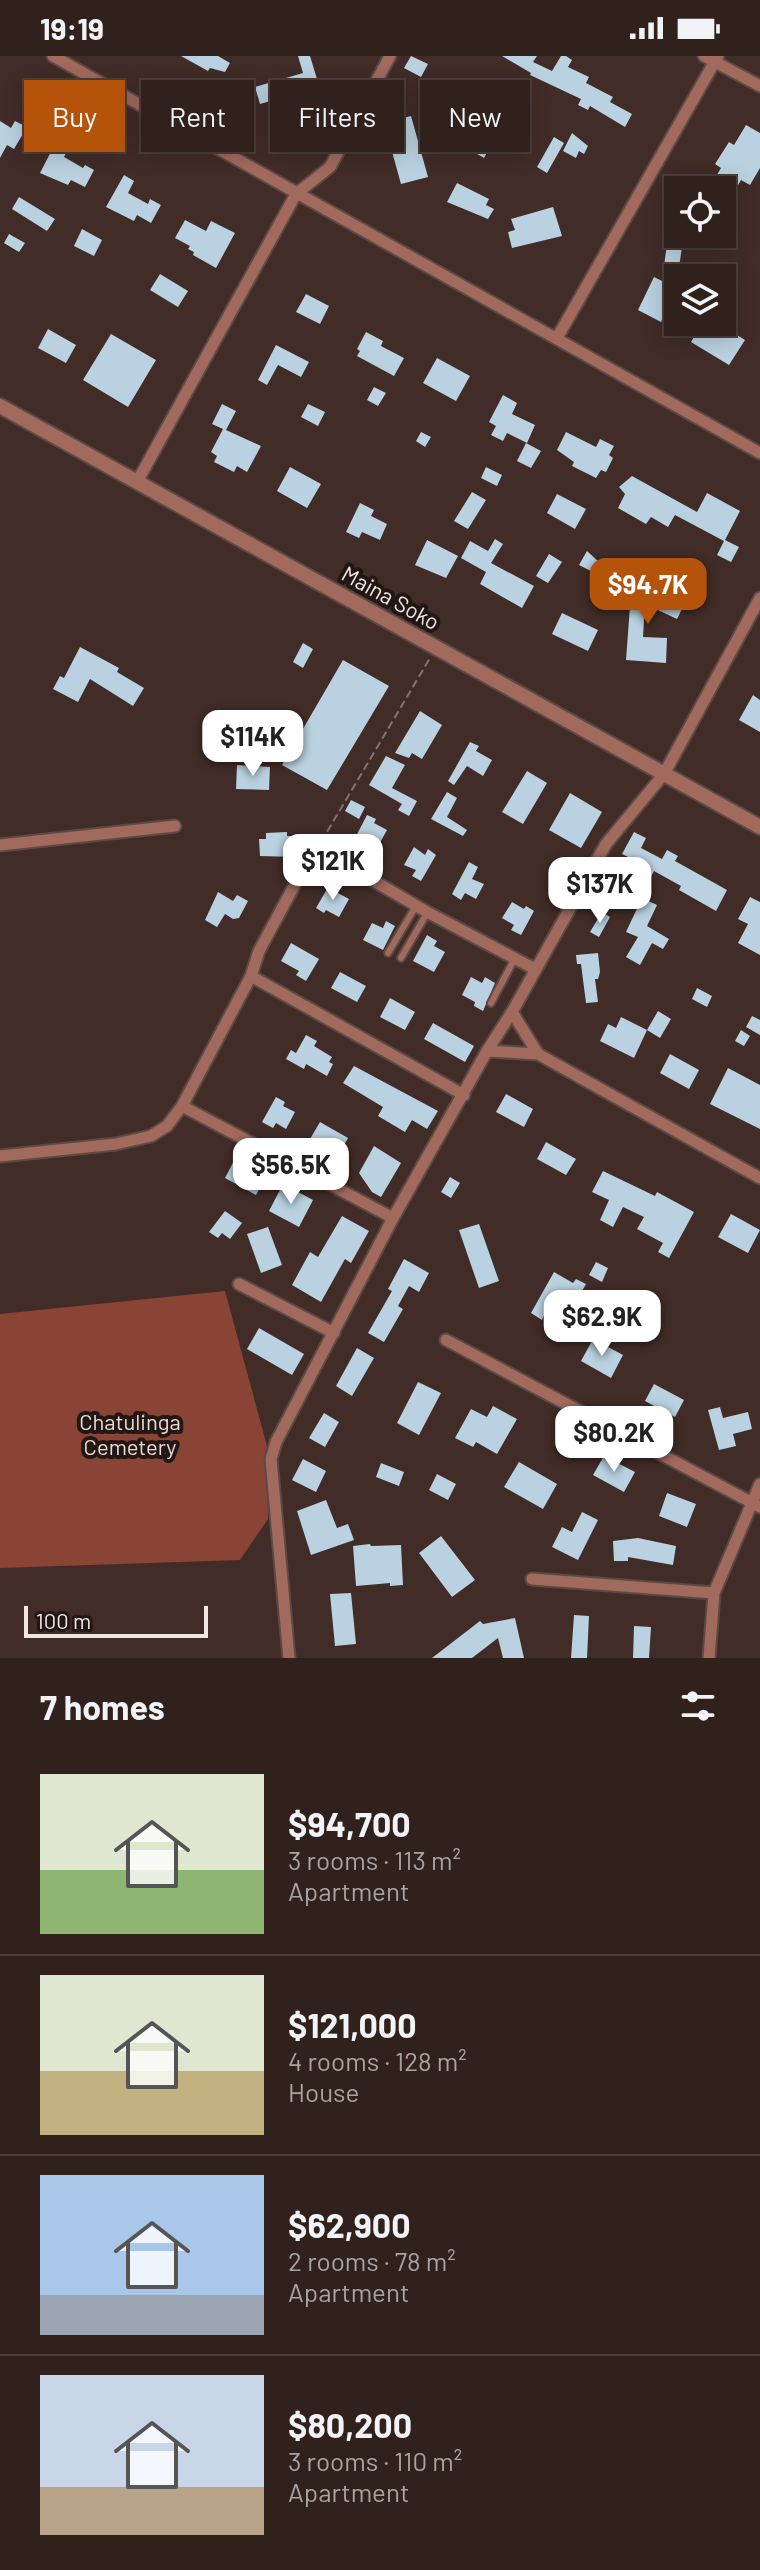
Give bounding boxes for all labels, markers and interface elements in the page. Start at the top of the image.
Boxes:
text: 19:19 [40,10,104,46]
chip: Buy [24,80,125,152]
chip: Rent [141,80,254,152]
chip: Filters [270,80,404,152]
chip: New [420,80,530,152]
map controls [664,176,736,336]
button: locate [664,176,736,248]
button: layers [664,264,736,336]
pin: $94.7K [583,558,713,626]
street label: Maina Soko [338,560,444,634]
text: $94.7K [608,568,688,599]
pin: $114K [197,710,309,778]
text: $114K [220,720,286,751]
pin: $121K [277,834,389,902]
text: $121K [301,844,365,875]
pin: $137K [544,857,656,925]
text: $137K [566,867,634,898]
pin: $56.5K [226,1138,356,1206]
text: $56.5K [251,1148,331,1179]
pin: $62.9K [537,1290,667,1358]
text: $62.9K [562,1300,642,1331]
pin: $80.2K [549,1406,679,1474]
park label: Chatulinga Cemetery [79,1408,181,1459]
text: $80.2K [573,1416,655,1447]
scale bar [24,1602,208,1638]
text: 100 m [36,1607,91,1633]
icon: filters [676,1684,720,1728]
text: 7 homes [40,1686,165,1727]
text: $94,700 [288,1803,411,1844]
icon: home [104,1806,200,1902]
text: 3 rooms · 113 m² [288,1844,461,1875]
text: Apartment [288,1875,409,1906]
text: $121,000 [288,2004,417,2045]
icon: home [104,2007,200,2103]
text: 4 rooms · 128 m² [288,2045,467,2076]
text: House [288,2076,359,2107]
text: $62,900 [288,2204,411,2245]
icon: home [104,2207,200,2303]
text: 2 rooms · 78 m² [288,2245,456,2276]
text: Apartment [288,2276,409,2307]
text: $80,200 [288,2404,412,2445]
icon: home [104,2407,200,2503]
text: 3 rooms · 110 m² [288,2445,462,2476]
text: Apartment [288,2476,409,2507]

